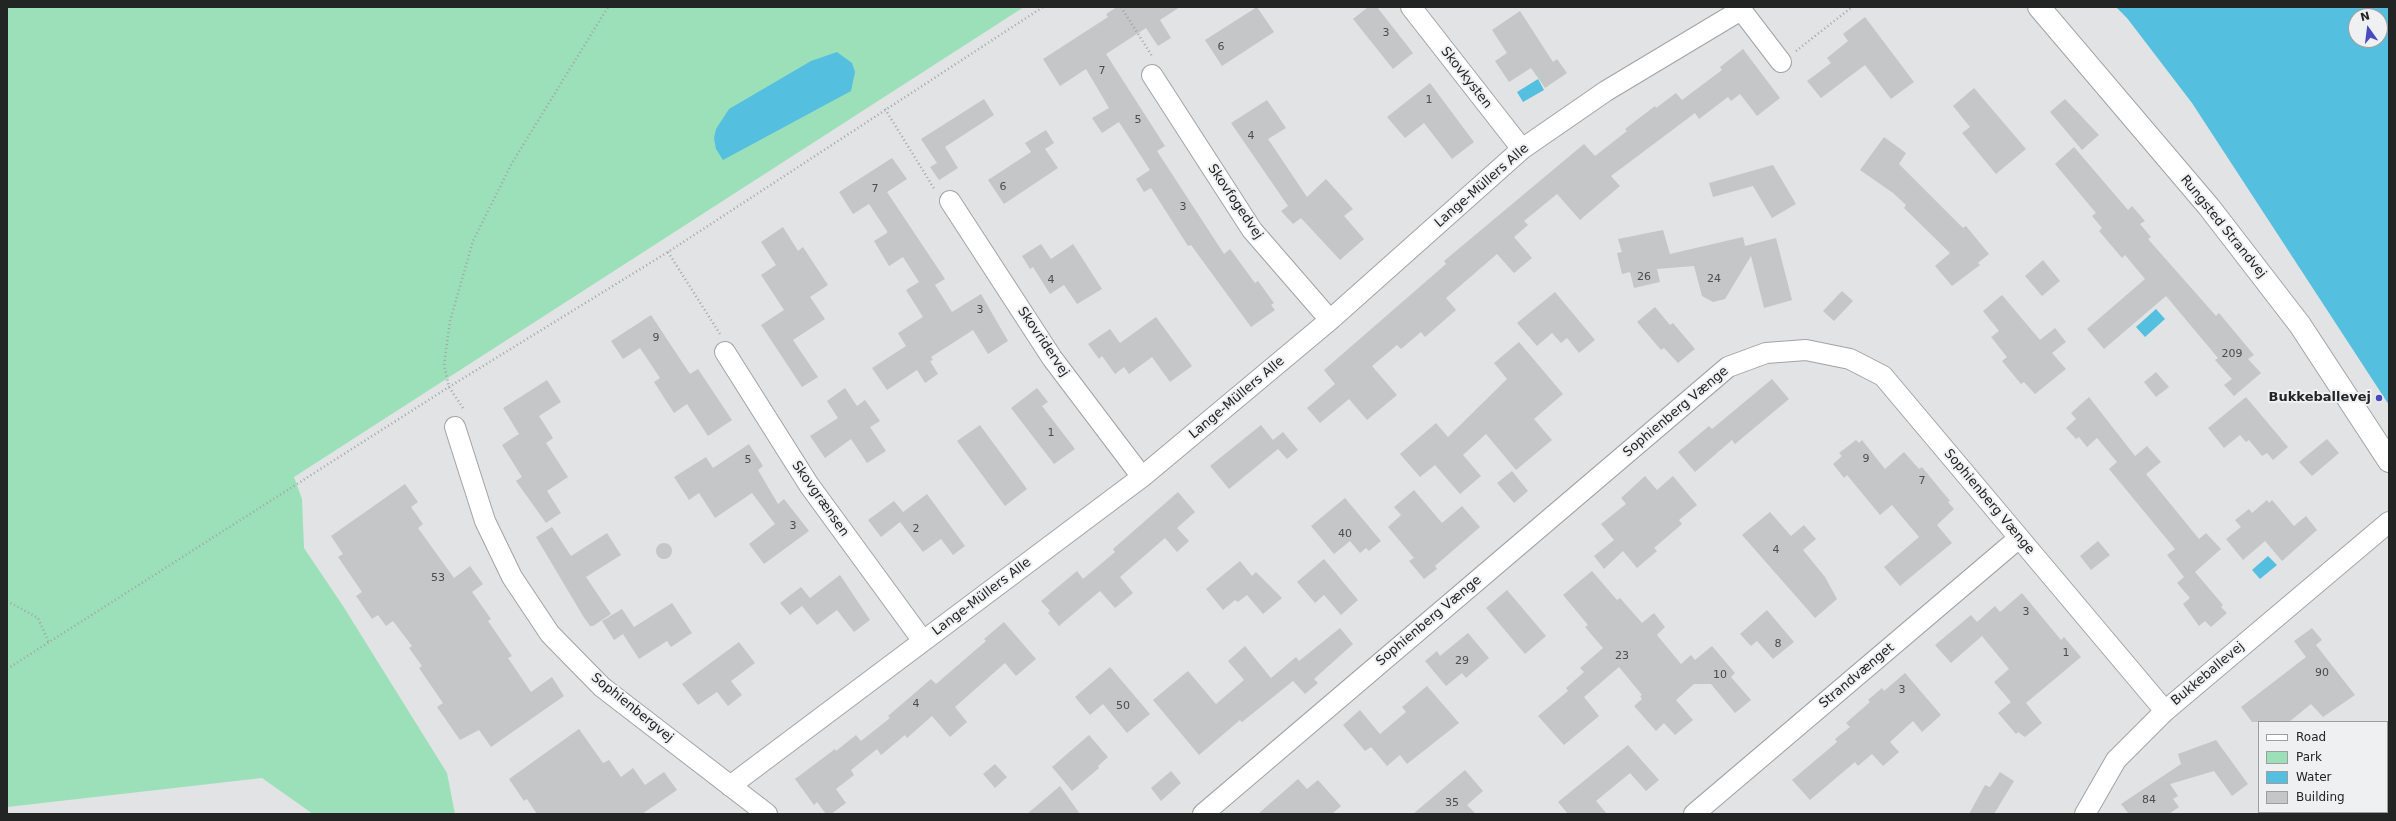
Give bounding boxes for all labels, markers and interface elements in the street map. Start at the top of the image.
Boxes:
north arrow [2348,8,2388,48]
text: N [2359,9,2371,24]
house number: 3 [1383,26,1389,40]
house number: 6 [1218,40,1224,54]
street label: Skovkysten [1437,44,1495,112]
house number: 7 [1099,64,1105,78]
house number: 1 [1426,93,1432,107]
house number: 5 [1135,113,1141,127]
house number: 4 [1248,129,1254,143]
street label: Lange-Müllers Alle [1432,141,1532,231]
street label: Skovfogedvej [1204,161,1266,243]
street label: Rungsted Strandvej [2177,172,2269,282]
house number: 6 [1000,180,1006,194]
house number: 7 [872,182,878,196]
house number: 3 [1180,200,1186,214]
house number: 26 [1637,270,1651,284]
house number: 24 [1707,272,1721,286]
house number: 4 [1048,273,1054,287]
house number: 3 [977,303,983,317]
street label: Skovridervej [1014,304,1072,380]
house number: 9 [653,331,659,345]
house number: 209 [2222,347,2242,361]
street label: Lange-Müllers Alle [1186,354,1288,442]
street label: Sophienberg Vænge [1620,363,1732,461]
place label: Bukkeballevej [2269,390,2371,406]
marker: Bukkeballevej [2374,393,2384,403]
house number: 1 [1048,426,1054,440]
street label: Sophienberg Vænge [1940,446,2038,558]
house number: 9 [1863,452,1869,466]
house number: 5 [745,453,751,467]
street label: Skovgrænsen [788,458,852,540]
house number: 7 [1919,474,1925,488]
house number: 3 [790,519,796,533]
house number: 2 [913,522,919,536]
house number: 40 [1338,527,1352,541]
house number: 4 [1773,543,1779,557]
street label: Lange-Müllers Alle [930,555,1034,639]
house number: 53 [431,571,445,585]
street label: Sophienberg Vænge [1373,572,1485,670]
house number: 3 [2023,605,2029,619]
house number: 8 [1775,637,1781,651]
street label: Bukkeballevej [2168,639,2248,709]
street label: Strandvænget [1816,640,1898,712]
house number: 1 [2063,646,2069,660]
house number: 23 [1615,649,1629,663]
house number: 29 [1455,654,1469,668]
house number: 90 [2315,666,2329,680]
house number: 10 [1713,668,1727,682]
street label: Sophienbergvej [588,670,676,746]
house number: 3 [1899,683,1905,697]
house number: 4 [913,697,919,711]
house number: 50 [1116,699,1130,713]
legend [2258,721,2388,813]
text: Road [2296,730,2326,744]
text: Park [2296,750,2322,764]
text: Water [2296,770,2331,784]
text: Building [2296,790,2345,804]
house number: 84 [2142,793,2156,807]
house number: 35 [1445,796,1459,810]

